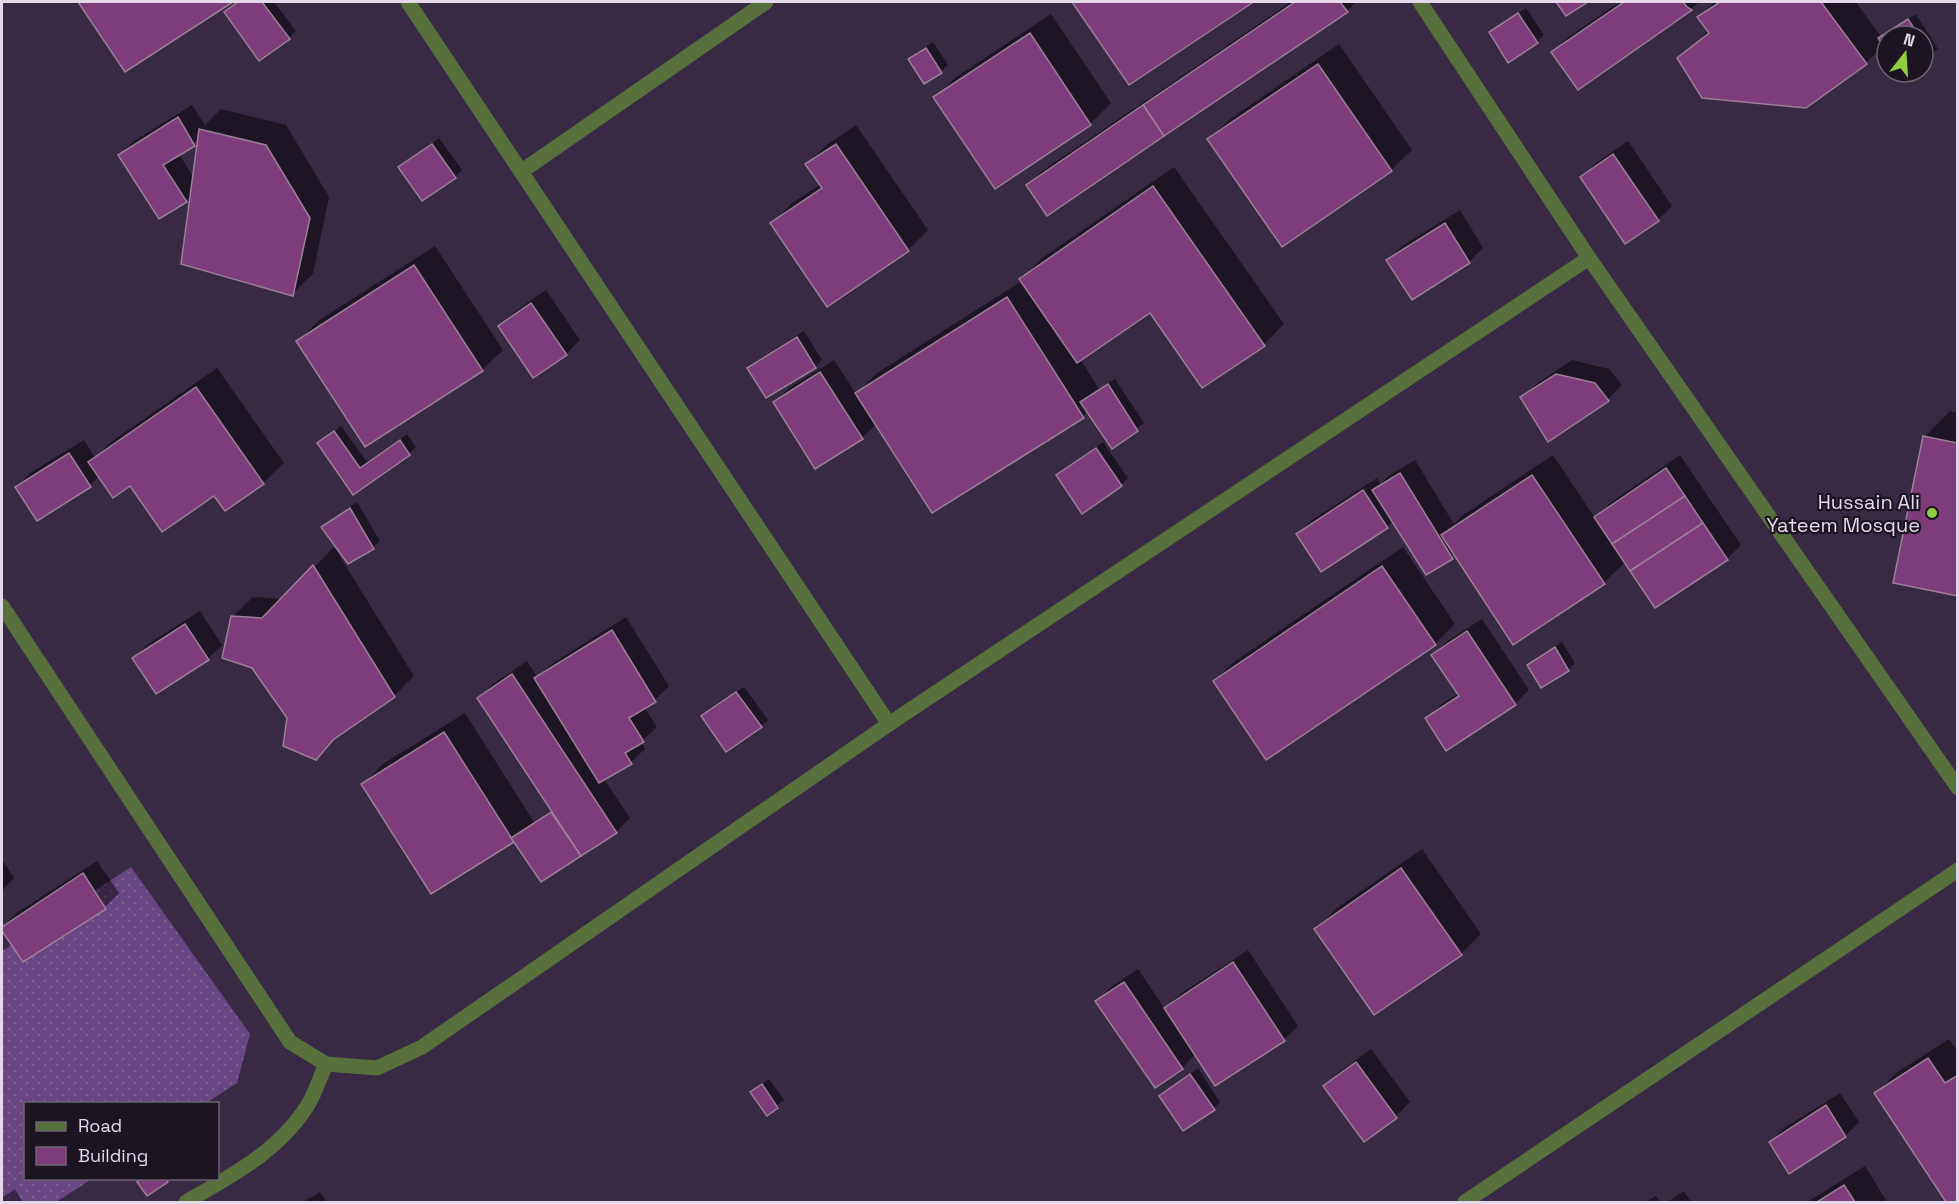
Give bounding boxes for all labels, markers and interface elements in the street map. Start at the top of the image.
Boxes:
north arrow [1875,24,1935,84]
text: N [1901,29,1917,52]
place label: Hussain Ali Yateem Mosque [1767,489,1920,538]
marker: Hussain Ali Yateem Mosque [1925,506,1939,520]
legend [24,1102,219,1180]
text: Road [78,1114,122,1137]
text: Building [78,1144,148,1167]

